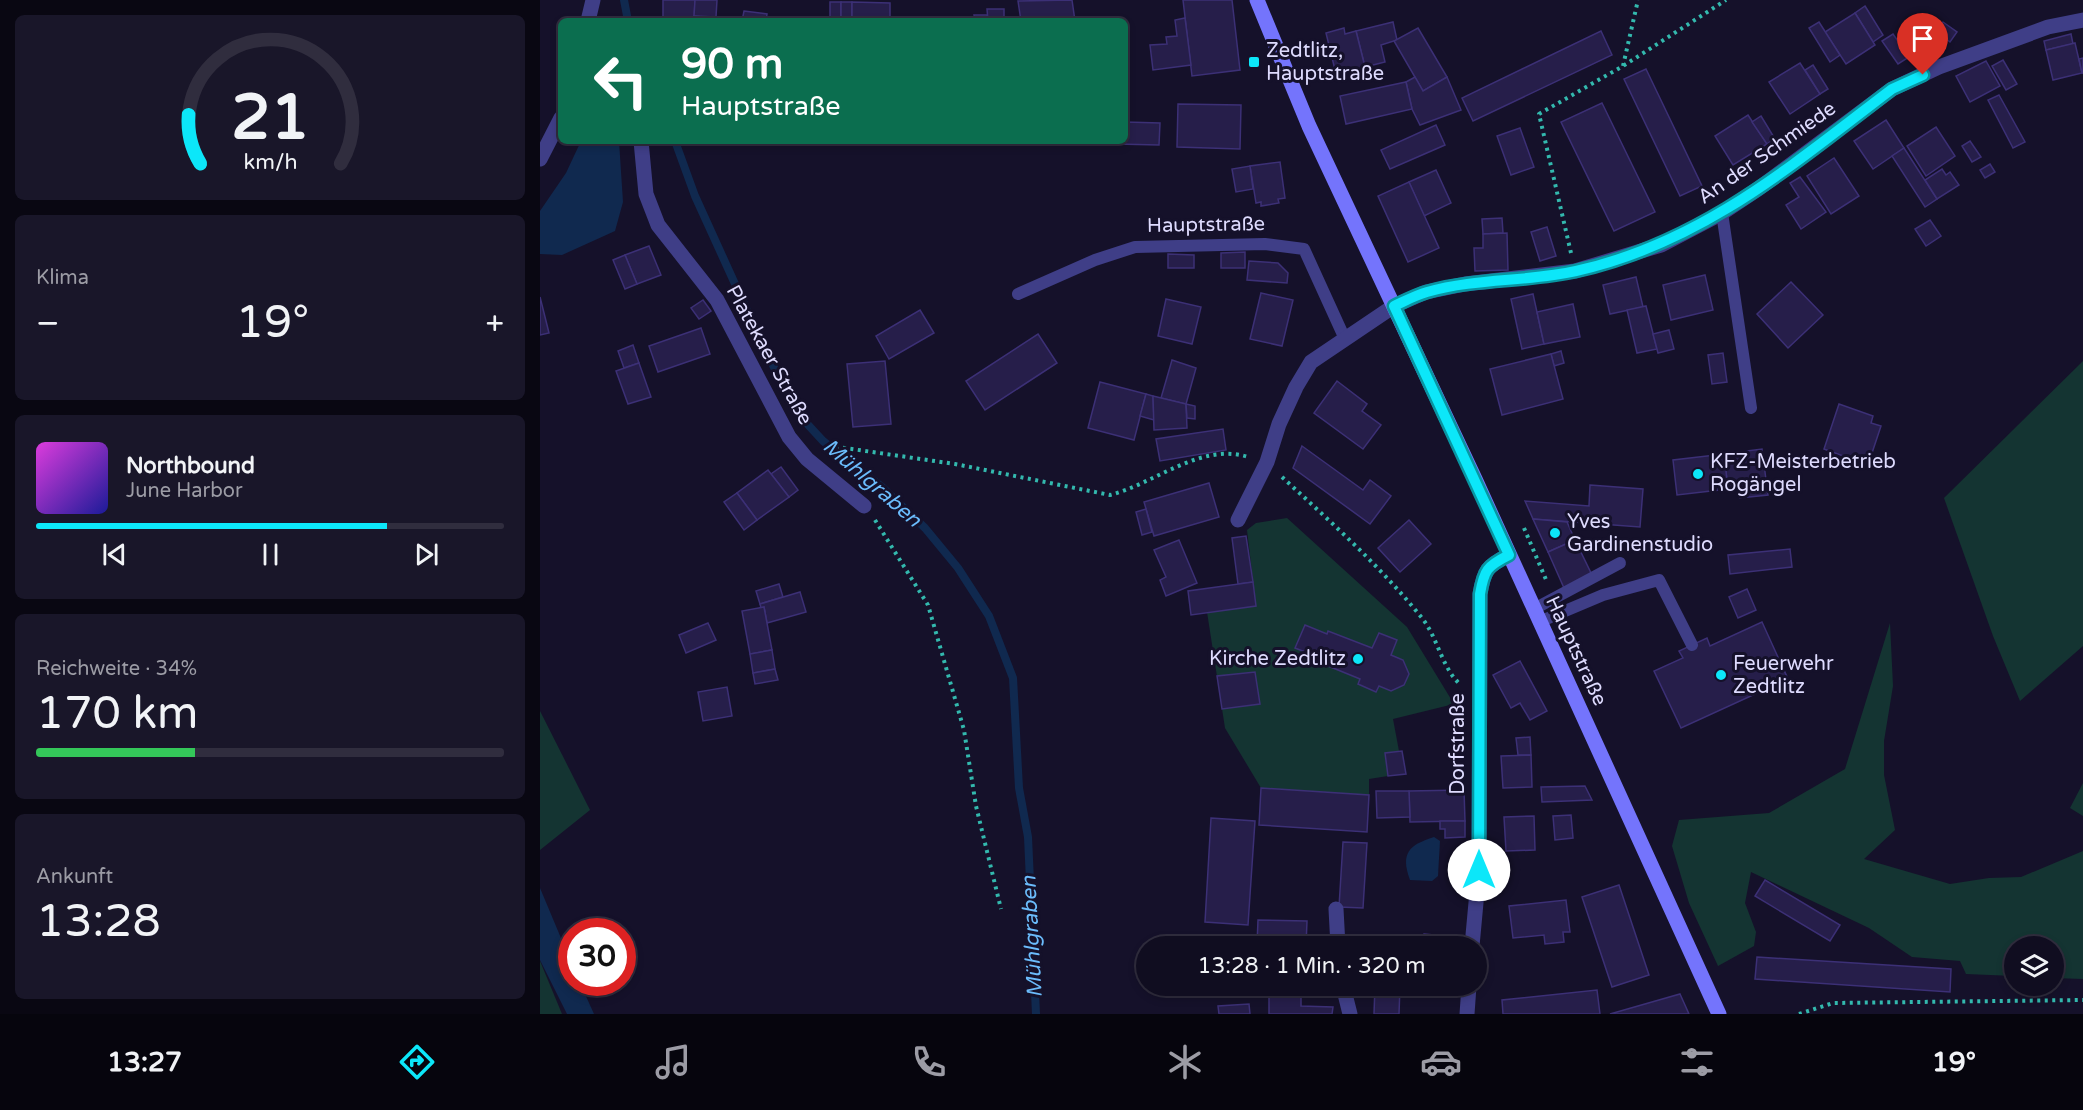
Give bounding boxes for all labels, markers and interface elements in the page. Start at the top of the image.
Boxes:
pin [1897,13,1948,75]
icon: arrive [1906,22,1939,55]
text: 90 m [681,39,783,90]
place label: Zedtlitz, Hauptstraße [1266,39,1384,86]
icon: left [582,42,660,120]
marker: Zedtlitz, Hauptstraße [1247,55,1261,69]
text: 21 [231,82,309,157]
text: Hauptstraße [681,90,841,123]
street label: An der Schmiede [1693,96,1841,210]
text: km/h [243,150,297,176]
street label: Hauptstraße [1147,212,1265,238]
text: Klima [36,266,89,290]
street label: Platekaer Straße [721,281,817,429]
text: 19° [236,296,309,350]
text: − [36,304,60,343]
text: + [485,304,504,343]
water label: Mühlgraben [818,434,927,533]
place label: KFZ-Meisterbetrieb Rogängel [1710,450,1896,497]
text: Northbound [126,453,255,479]
marker: KFZ-Meisterbetrieb Rogängel [1691,467,1705,481]
text: June Harbor [126,479,243,503]
place label: Yves Gardinenstudio [1567,510,1713,557]
marker: Yves Gardinenstudio [1548,526,1562,540]
icon: previous [98,538,131,571]
icon: pause [254,538,287,571]
icon: next [410,538,443,571]
street label: Hauptstraße [1540,592,1612,710]
place label: Kirche Zedtlitz [1209,647,1346,671]
marker: Kirche Zedtlitz [1351,652,1365,666]
place label: Feuerwehr Zedtlitz [1733,652,1834,699]
text: Reichweite · 34% [36,657,197,681]
marker: Feuerwehr Zedtlitz [1714,668,1728,682]
text: 170 km [36,687,198,741]
street label: Dorfstraße [1446,693,1470,795]
position arrow [1447,838,1511,902]
text: Ankunft [36,865,113,889]
water label: Mühlgraben [1016,874,1048,998]
text: 13:28 [36,895,161,949]
speed limit sign: 30 [558,918,636,996]
map controls [2004,936,2064,996]
button: layers [2004,936,2064,996]
text: 13:28 · 1 Min. · 320 m [1198,953,1425,979]
icon: directions [396,1041,438,1083]
icon: music [652,1041,694,1083]
icon: phone [908,1041,950,1083]
icon: climate [1164,1041,1206,1083]
icon: car [1420,1041,1462,1083]
icon: filters [1676,1041,1718,1083]
text: 13:27 [107,1046,182,1079]
text: 19° [1932,1046,1976,1079]

